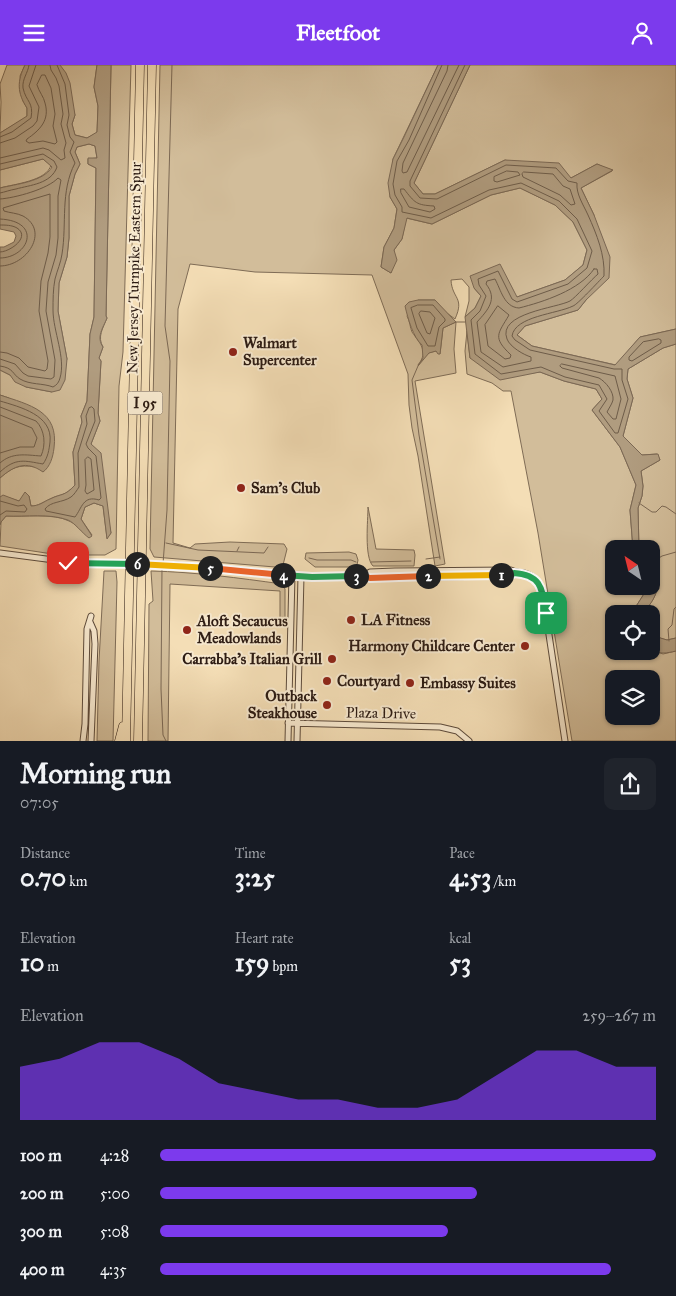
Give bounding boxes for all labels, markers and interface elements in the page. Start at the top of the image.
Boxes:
icon: menu [20,19,48,47]
text: Fleetfoot [296,19,380,46]
icon: person [628,19,656,47]
street label: New Jersey Turnpike Eastern Spur [123,162,146,374]
place label: Walmart Supercenter [243,334,317,370]
marker: Walmart Supercenter [227,346,239,358]
road number: I 95 [128,391,162,414]
place label: Sam's Club [251,479,321,497]
marker: Sam's Club [235,482,247,494]
north arrow [605,540,660,595]
map controls [605,540,660,725]
pin [47,542,89,584]
icon: check [54,549,82,577]
pin: 6 [124,551,150,577]
pin: 5 [198,555,222,581]
text: 6 [134,556,141,573]
text: 5 [207,560,214,577]
pin: 4 [270,563,296,587]
pin: 3 [344,563,368,589]
pin: 2 [416,563,440,589]
pin: 1 [488,563,514,587]
text: 4 [280,567,287,584]
text: 1 [499,567,504,584]
text: 3 [354,568,359,585]
text: 2 [425,568,432,585]
pin [525,592,567,634]
icon: arrive [532,599,560,627]
button: locate [605,605,660,660]
place label: LA Fitness [361,611,431,629]
place label: Aloft Secaucus Meadowlands [196,612,288,647]
marker: LA Fitness [345,614,357,626]
marker: Aloft Secaucus Meadowlands [181,624,193,636]
place label: Harmony Childcare Center [348,637,515,656]
marker: Harmony Childcare Center [519,640,531,652]
place label: Carrabba's Italian Grill [182,650,323,668]
marker: Carrabba's Italian Grill [326,653,338,665]
button: layers [605,670,660,725]
place label: Courtyard [337,672,401,691]
place label: Embassy Suites [420,674,516,693]
marker: Courtyard [321,675,333,687]
marker: Embassy Suites [404,677,416,689]
place label: Outback Steakhouse [248,687,318,722]
marker: Outback Steakhouse [321,699,333,711]
street label: Plaza Drive [346,703,416,723]
text: Morning run [20,756,171,791]
button: share [604,758,656,810]
text: 07:05 [20,793,59,812]
text: Distance [20,845,70,862]
text: Time [235,845,266,862]
text: Pace [449,845,475,862]
text: 0.70 [20,862,66,893]
text: 3:25 [235,862,275,893]
text: 4:53 [449,862,491,893]
text: km [66,873,87,890]
text: /km [491,873,516,890]
text: Elevation [20,930,76,947]
text: Heart rate [235,930,294,947]
text: kcal [449,930,471,947]
text: 10 [20,947,44,978]
text: 159 [235,947,269,978]
text: 53 [449,947,471,978]
text: m [44,958,59,975]
text: bpm [269,958,298,975]
text: Elevation [20,1006,84,1025]
text: 259–267 m [582,1006,656,1025]
text: 100 m [20,1146,62,1165]
text: 4:28 [100,1146,129,1165]
text: 200 m [20,1184,63,1203]
text: 5:00 [100,1184,130,1203]
text: 300 m [20,1222,62,1241]
text: 5:08 [100,1222,129,1241]
text: 400 m [20,1260,64,1279]
text: 4:35 [100,1260,127,1279]

